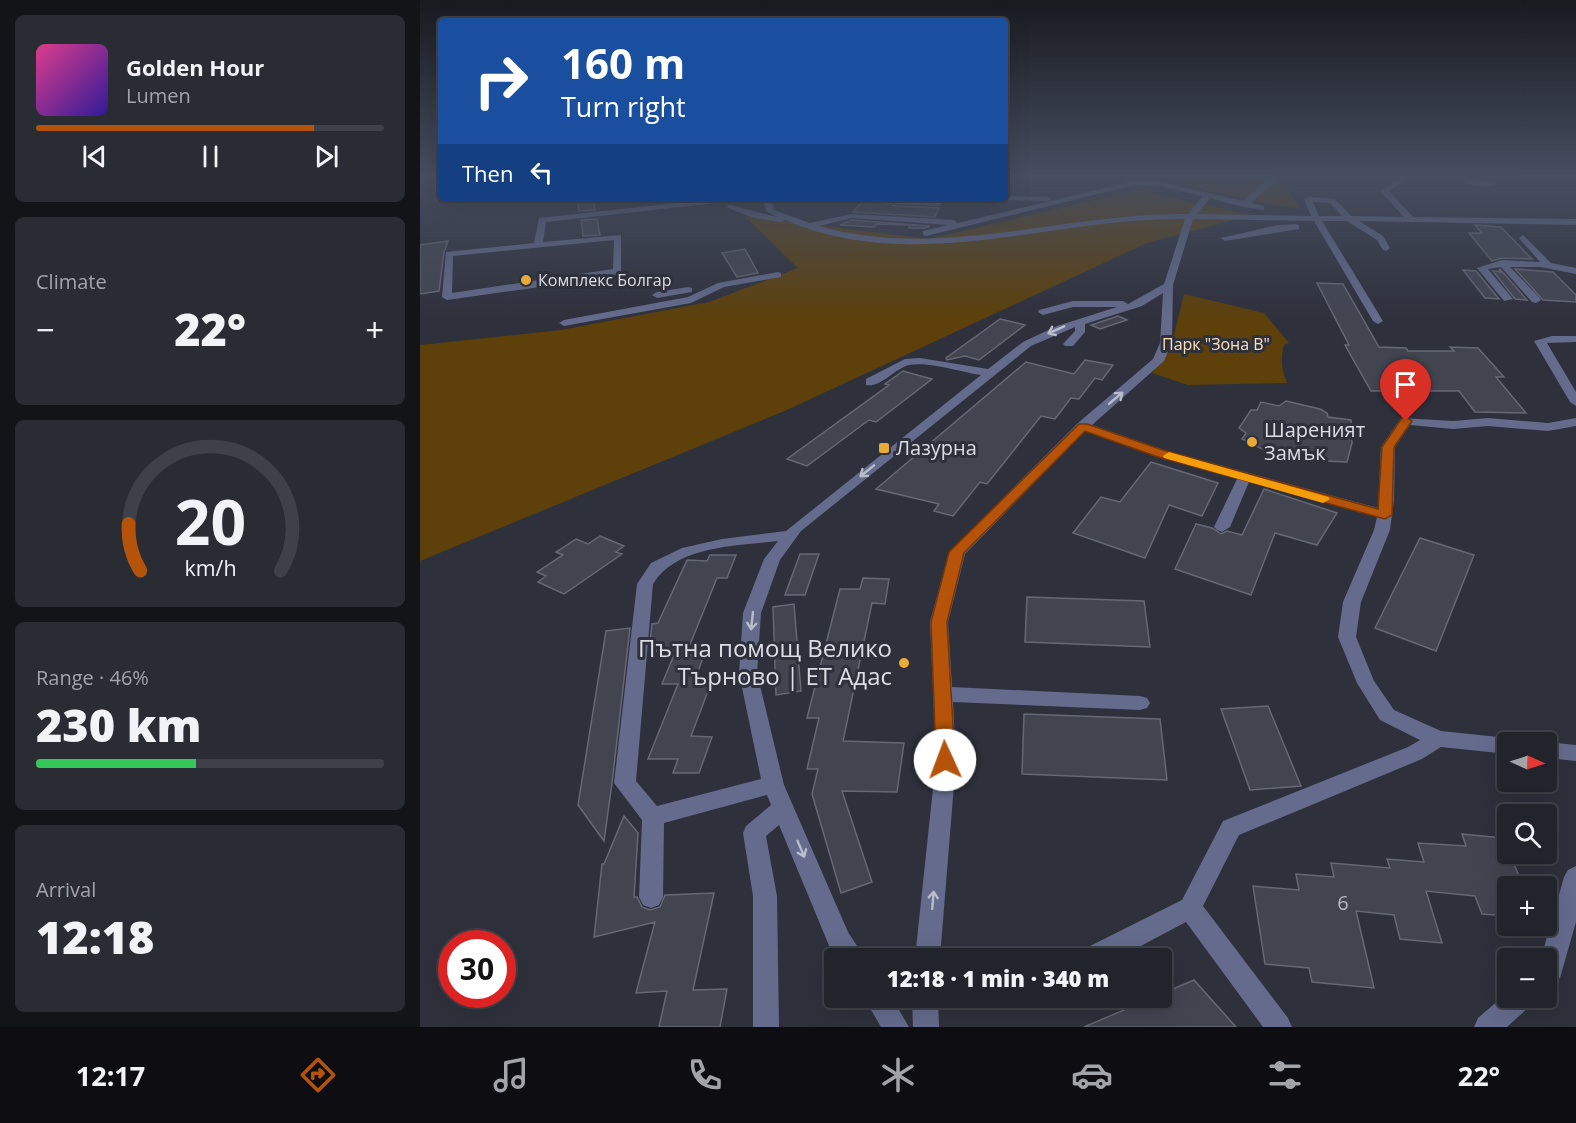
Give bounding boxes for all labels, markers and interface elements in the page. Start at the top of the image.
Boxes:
text: 160 m [561,34,685,91]
icon: right [462,42,540,120]
text: Golden Hour [126,52,264,82]
text: Lumen [126,82,191,109]
text: Turn right [561,88,686,125]
icon: previous [78,140,111,173]
icon: pause [194,140,227,173]
icon: next [310,140,343,173]
icon: left [525,156,558,189]
text: Then [462,158,513,188]
text: Climate [36,268,107,295]
place label: Комплекс Болгар [538,269,671,291]
marker: Комплекс Болгар [519,273,533,287]
text: 22° [174,298,246,359]
text: − [36,307,55,352]
text: + [365,307,384,352]
one-way arrow [1048,325,1066,337]
park label: Парк "Зона В" [1162,333,1270,355]
pin [1380,359,1431,421]
icon: arrive [1389,368,1422,401]
one-way arrow [1108,391,1123,405]
place label: Шареният Замък [1264,416,1365,466]
place label: Лазурна [896,434,977,461]
marker: Шареният Замък [1245,435,1259,449]
marker: Лазурна [877,441,891,455]
one-way arrow [859,465,875,478]
text: 20 [174,478,246,563]
text: km/h [184,553,236,582]
one-way arrow [746,610,757,630]
place label: Пътна помощ Велико Търново | ЕТ Адас [638,631,892,692]
marker: Пътна помощ Велико Търново | ЕТ Адас [897,656,911,670]
text: Range · 46% [36,664,149,691]
text: 230 km [36,694,201,755]
position arrow [913,728,977,792]
north arrow [1497,732,1557,792]
map controls [1497,732,1557,1008]
button: search [1497,804,1557,864]
one-way arrow [796,839,807,857]
text: Arrival [36,876,96,903]
button: + [1497,876,1557,936]
house number: 6 [1337,889,1349,916]
one-way arrow [928,891,939,911]
text: 12:18 [36,906,154,967]
speed limit sign: 30 [438,930,516,1008]
button: − [1497,948,1557,1008]
text: 12:18 · 1 min · 340 m [887,963,1109,993]
icon: directions [297,1054,339,1096]
icon: music [490,1054,532,1096]
icon: phone [684,1054,726,1096]
icon: climate [877,1054,919,1096]
icon: car [1071,1054,1113,1096]
icon: filters [1264,1054,1306,1096]
text: 12:17 [76,1057,145,1094]
text: 22° [1458,1057,1500,1094]

